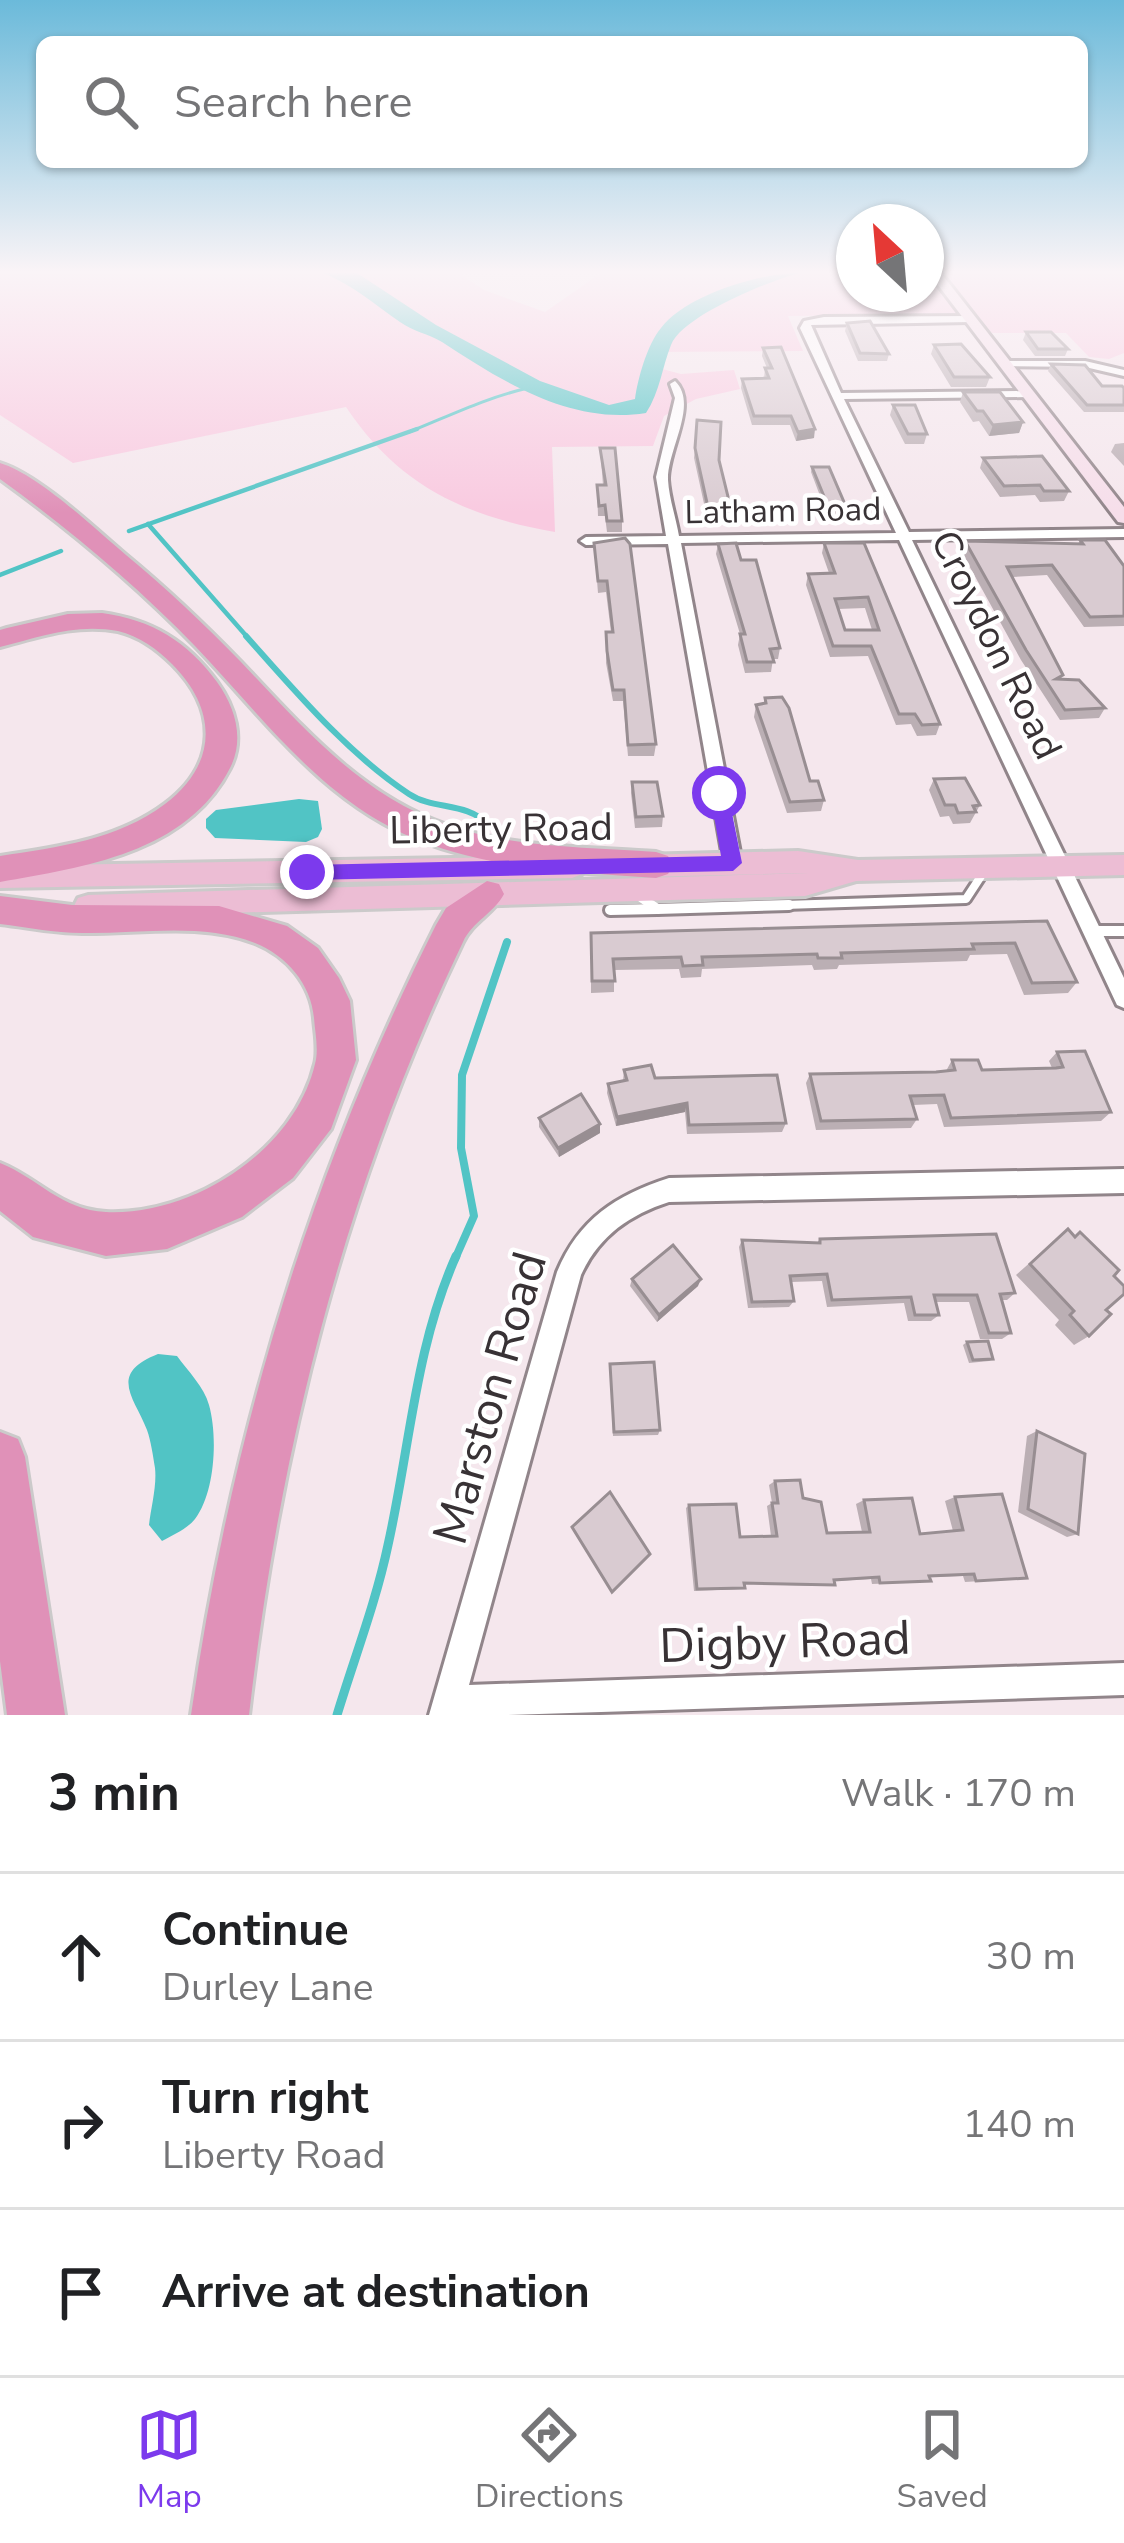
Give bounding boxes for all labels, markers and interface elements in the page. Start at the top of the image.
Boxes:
search box [36,36,1088,168]
icon: search [78,69,144,135]
text: Search here [174,72,413,133]
north arrow [836,204,944,312]
street label: Latham Road [684,487,882,535]
street label: Croydon Road [918,522,1074,768]
route start [692,766,746,820]
street label: Liberty Road [389,801,613,857]
route end [280,845,334,899]
street label: Marston Road [417,1244,563,1552]
street label: Digby Road [658,1605,912,1679]
text: 3 min [48,1758,180,1828]
text: Walk · 170 m [841,1767,1076,1820]
text: Continue [162,1900,349,1961]
icon: ahead [48,1924,114,1990]
text: 30 m [986,1930,1076,1983]
text: Durley Lane [162,1961,373,2014]
text: Turn right [162,2068,369,2129]
icon: right [48,2092,114,2158]
text: 140 m [962,2098,1076,2151]
text: Liberty Road [162,2129,385,2182]
icon: arrive [48,2260,114,2326]
text: Arrive at destination [162,2262,590,2323]
tab: Map [136,2402,202,2519]
tab: Directions [475,2402,624,2519]
tab: Saved [896,2402,988,2519]

